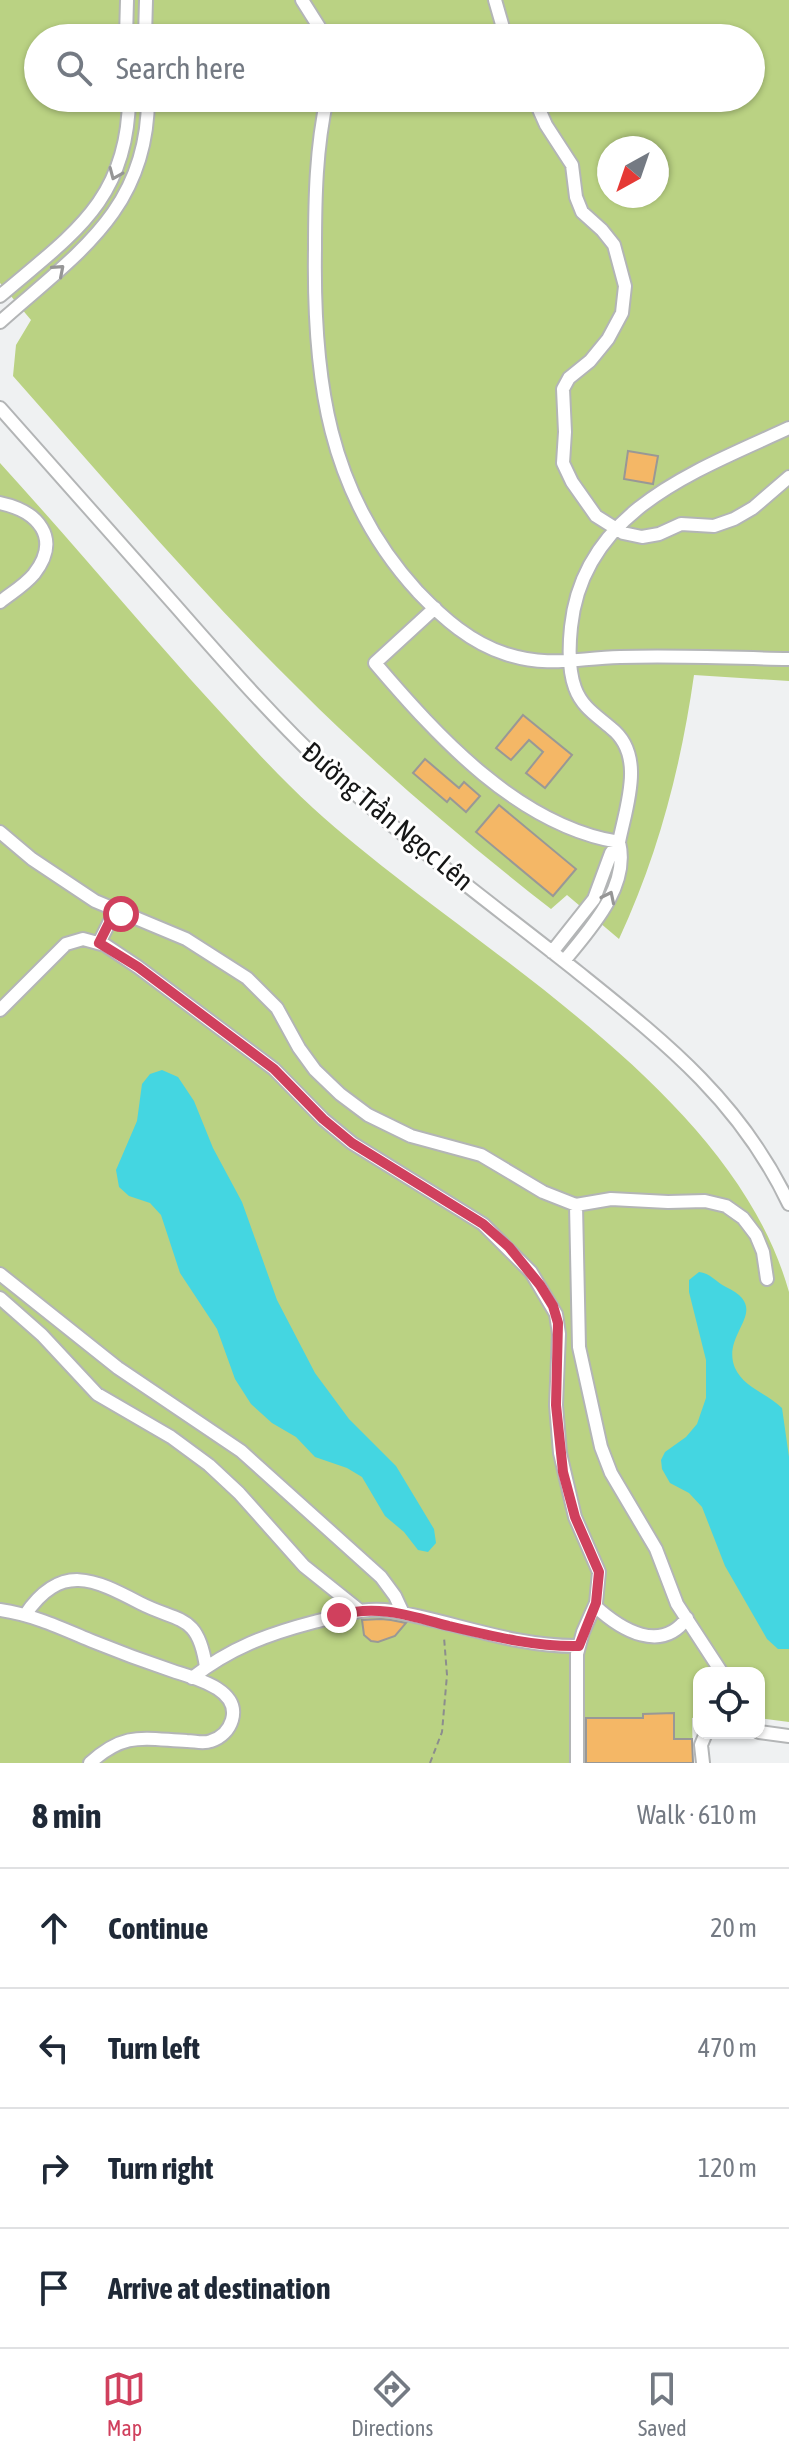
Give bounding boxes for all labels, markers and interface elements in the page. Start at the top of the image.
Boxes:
search box [24,24,765,112]
icon: search [52,46,96,90]
text: Search here [116,51,245,85]
north arrow [597,136,669,208]
one-way arrow [109,166,125,180]
one-way arrow [49,265,64,280]
street label: Đường Trần Ngọc Lên [296,735,480,897]
one-way arrow [599,891,615,906]
route start [103,896,139,932]
route end [321,1597,357,1633]
map controls [693,1667,765,1739]
button: locate [693,1667,765,1739]
text: 8 min [32,1796,101,1835]
text: Walk · 610 m [637,1800,757,1830]
icon: ahead [32,1906,76,1950]
text: Continue [108,1911,208,1945]
text: 20 m [710,1913,757,1943]
icon: left [32,2026,76,2070]
text: Turn left [108,2031,200,2065]
text: 470 m [698,2033,757,2063]
icon: right [32,2146,76,2190]
text: Turn right [108,2151,214,2185]
text: 120 m [698,2153,757,2183]
icon: arrive [32,2266,76,2310]
text: Arrive at destination [108,2271,330,2305]
tab: Map [102,2367,146,2441]
tab: Directions [351,2367,433,2441]
tab: Saved [638,2367,687,2441]

